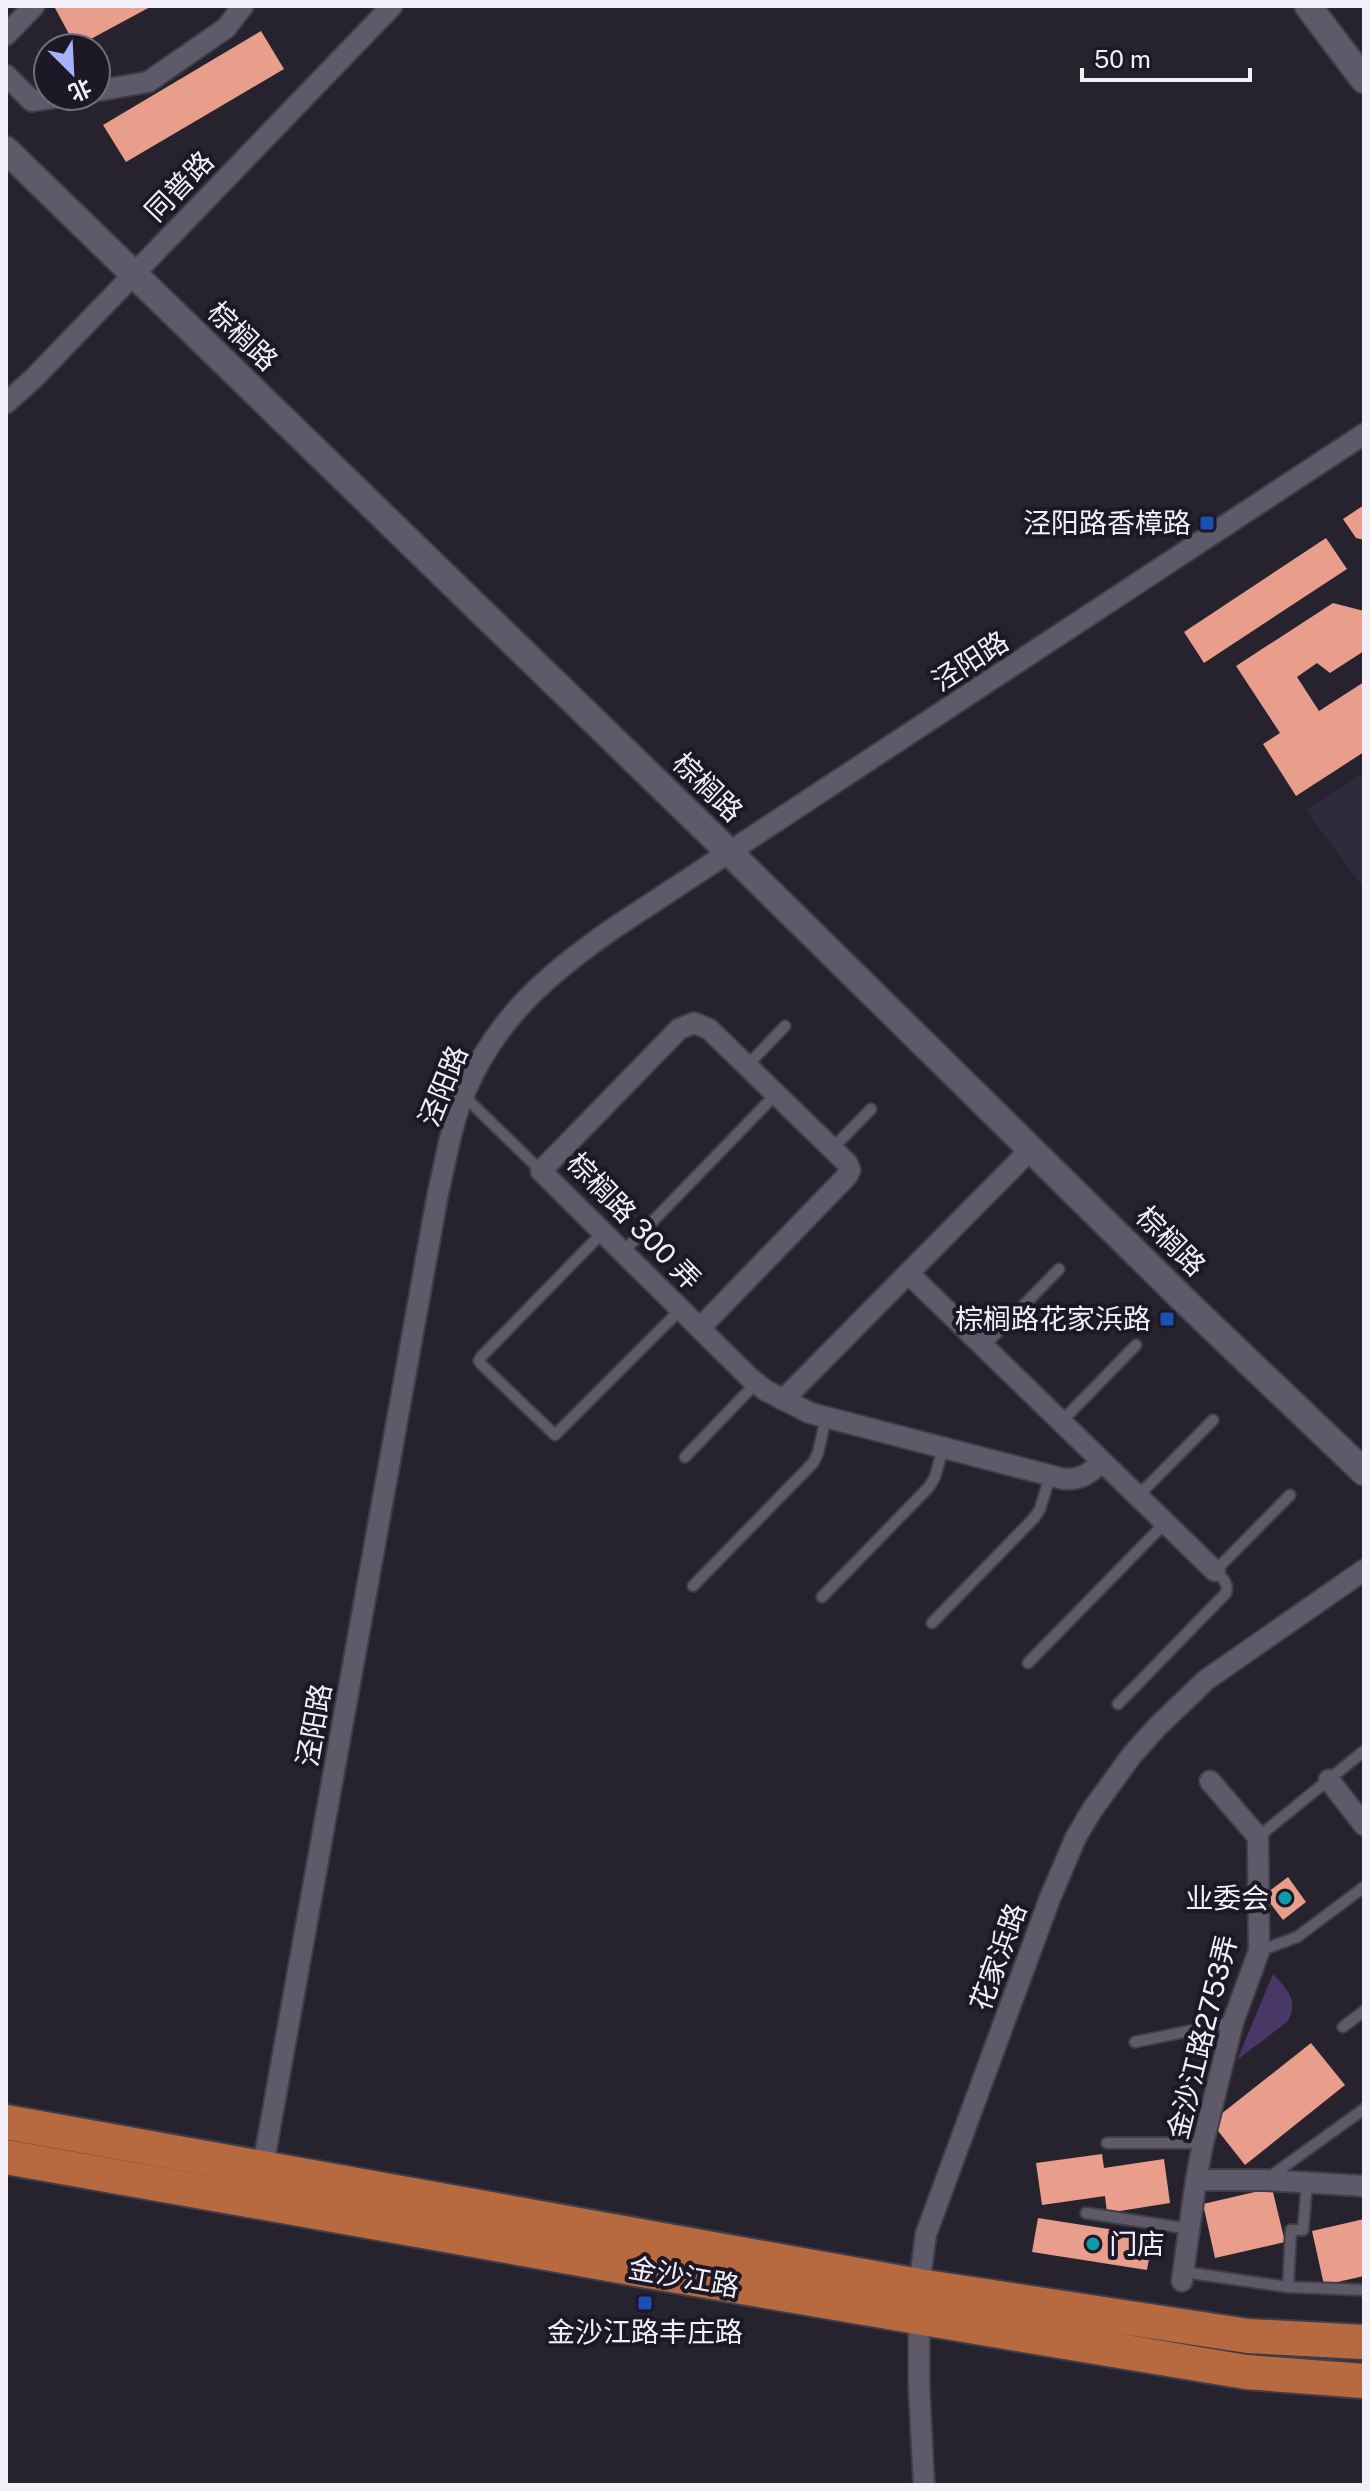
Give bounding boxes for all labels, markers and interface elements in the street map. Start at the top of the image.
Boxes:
north arrow [32,32,112,112]
scale bar [1082,32,1250,82]
text: 50 m [1094,45,1151,73]
text: 北 [65,74,95,107]
street label: 同普路 [138,144,220,227]
street label: 棕榈路 [202,295,285,377]
place label: 泾阳路香樟路 [1023,506,1191,539]
marker: 泾阳路香樟路 [1198,514,1216,532]
street label: 泾阳路 [926,624,1014,697]
street label: 棕榈路 [667,746,750,828]
street label: 泾阳路 [412,1041,474,1131]
street label: 棕榈路 300 弄 [561,1145,708,1296]
street label: 棕榈路 [1130,1199,1213,1282]
place label: 棕榈路花家浜路 [955,1302,1151,1335]
marker: 棕榈路花家浜路 [1158,1310,1176,1328]
street label: 泾阳路 [290,1681,337,1769]
place label: 业委会 [1185,1881,1269,1914]
marker: 业委会 [1276,1889,1294,1907]
street label: 花家浜路 [963,1899,1032,2015]
street label: 金沙江路2753弄 [1160,1931,1243,2142]
place label: 门店 [1109,2227,1165,2260]
marker: 门店 [1084,2235,1102,2253]
street label: 金沙江路 [626,2251,742,2302]
marker: 金沙江路丰庄路 [636,2294,654,2312]
place label: 金沙江路丰庄路 [547,2315,743,2348]

